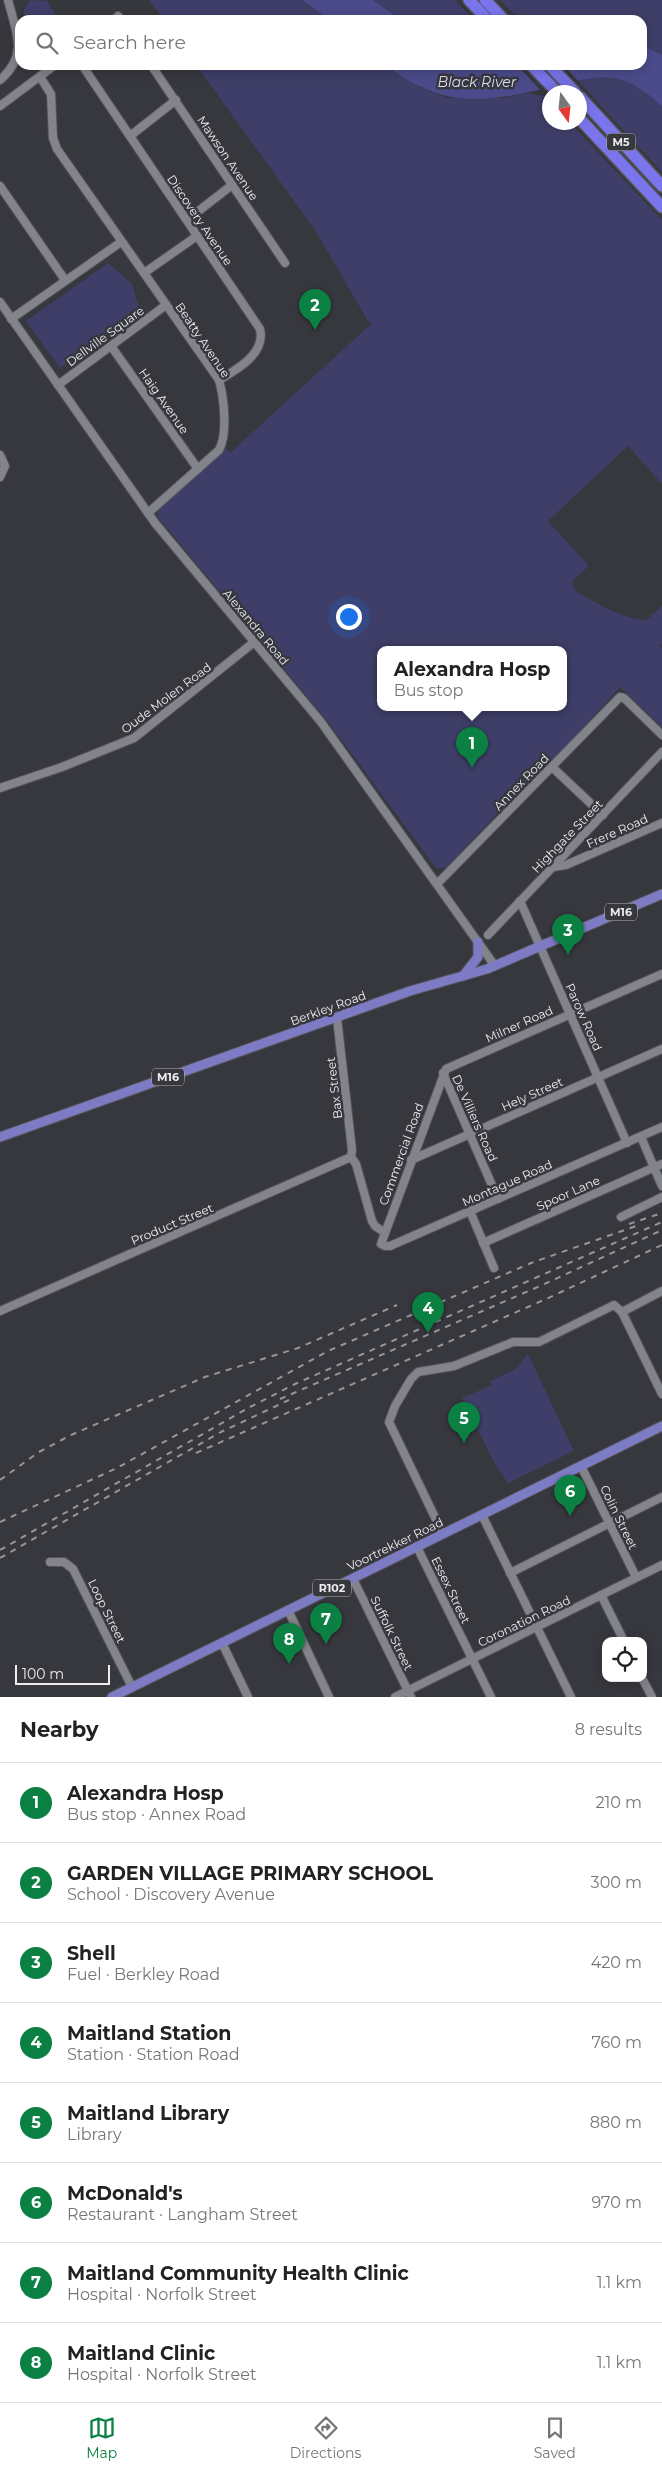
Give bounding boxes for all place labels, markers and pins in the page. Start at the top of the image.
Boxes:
pin: 2 [299,289,331,330]
pin: 1 [456,727,488,768]
pin: 3 [552,914,584,955]
pin: 4 [412,1292,444,1333]
pin: 5 [448,1402,480,1443]
pin: 6 [554,1475,586,1516]
pin: 7 [310,1603,342,1644]
pin: 8 [273,1623,305,1664]

